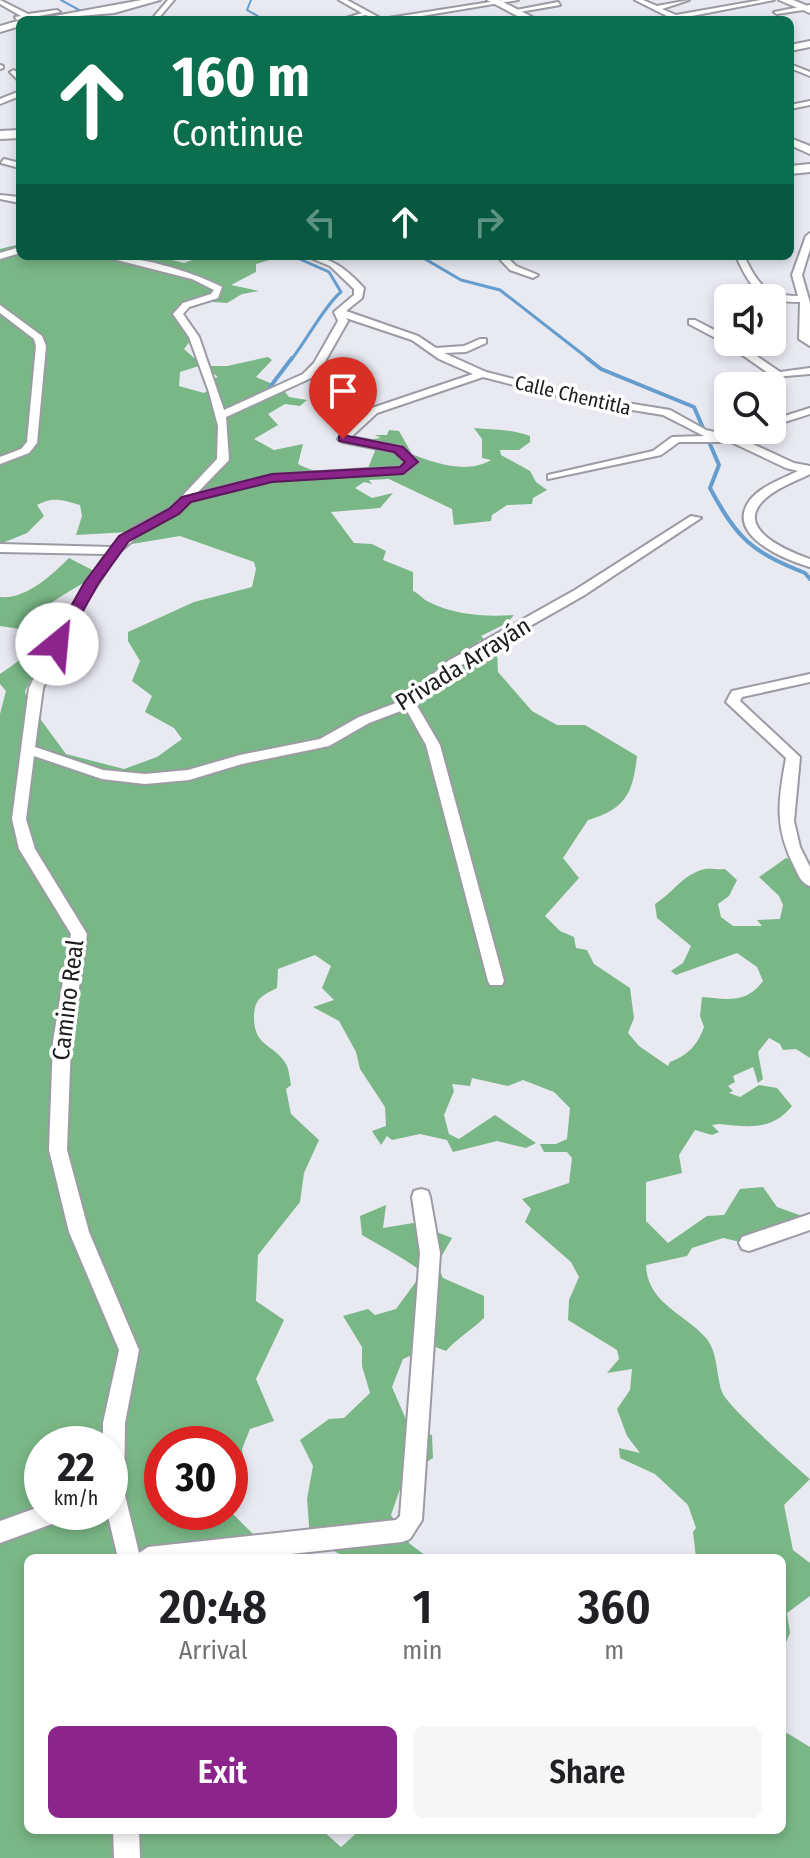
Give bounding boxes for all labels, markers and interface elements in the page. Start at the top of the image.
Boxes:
text: 160 m [172,44,310,111]
icon: ahead [40,48,144,152]
text: Continue [172,112,304,156]
icon: left [299,200,343,244]
icon: ahead [383,200,427,244]
icon: right [467,200,511,244]
map controls [714,284,786,444]
button: sound [714,284,786,356]
pin [309,357,377,439]
icon: arrive [321,369,365,413]
street label: Calle Chentitla [513,370,633,420]
button: search [714,372,786,444]
position arrow [15,602,99,686]
street label: Privada Arrayán [390,611,536,717]
street label: Camino Real [47,938,89,1062]
speed limit sign: 30 [144,1426,248,1530]
text: 22 [57,1444,95,1492]
text: km/h [54,1486,98,1510]
text: 20:48 [159,1578,267,1636]
text: 1 [412,1578,432,1636]
text: 360 [578,1578,651,1636]
text: Arrival [179,1635,248,1666]
text: min [402,1635,443,1666]
text: m [604,1635,624,1666]
button: Exit [48,1726,397,1818]
button: Share [413,1726,762,1818]

